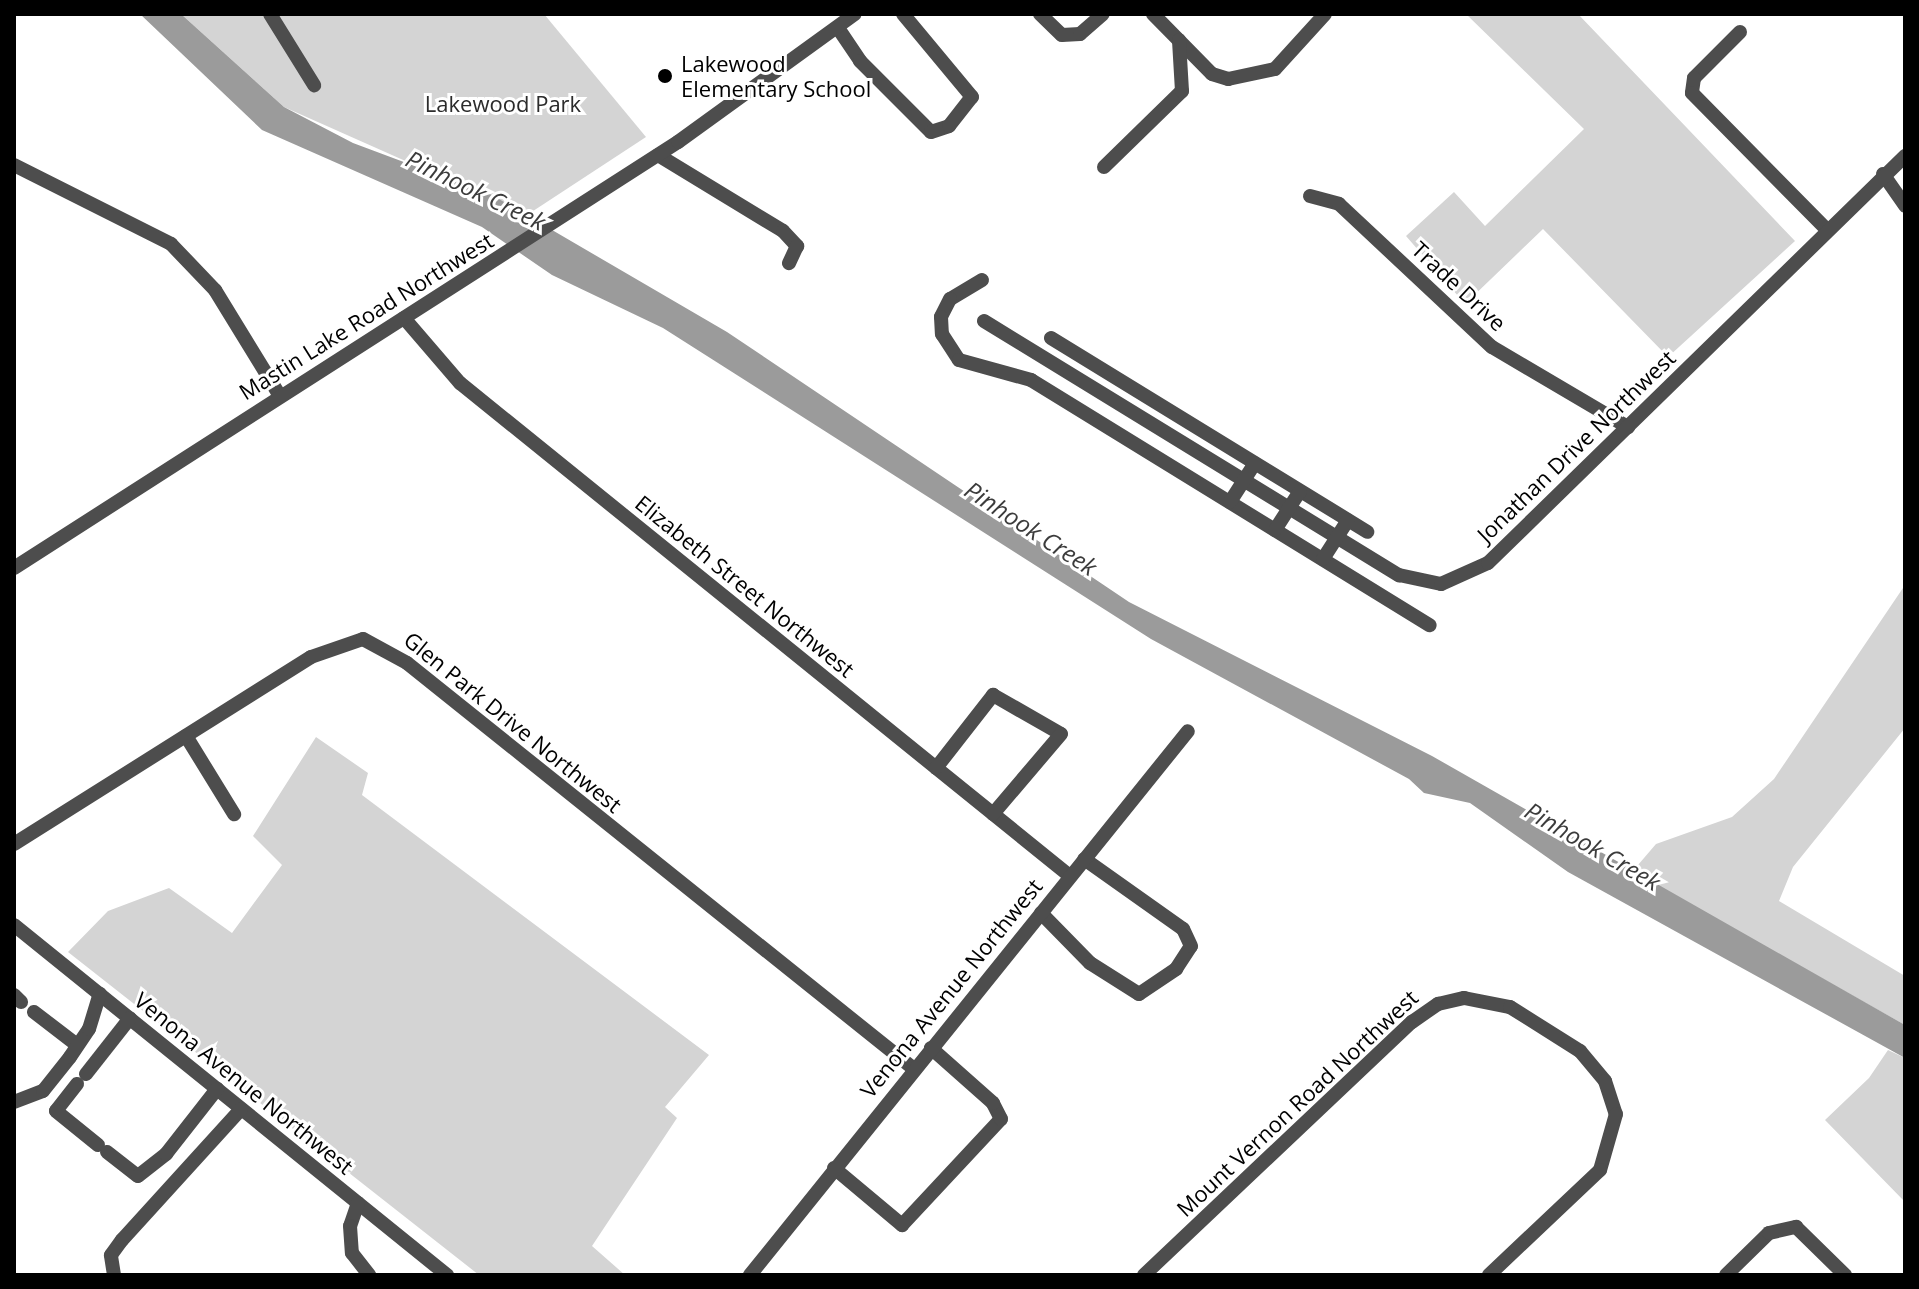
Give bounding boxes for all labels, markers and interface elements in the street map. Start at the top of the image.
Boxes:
place label: Lakewood Elementary School [681,50,871,102]
marker: Lakewood Elementary School [656,67,674,85]
park label: Lakewood Park [425,91,581,117]
water label: Pinhook Creek [402,144,550,236]
street label: Mastin Lake Road Northwest [234,227,498,405]
street label: Trade Drive [1407,236,1511,336]
street label: Jonathan Drive Northwest [1472,344,1680,548]
water label: Pinhook Creek [960,475,1102,581]
street label: Elizabeth Street Northwest [630,490,860,682]
street label: Glen Park Drive Northwest [399,626,627,818]
water label: Pinhook Creek [1520,796,1666,896]
street label: Venona Avenue Northwest [855,873,1047,1103]
street label: Mount Vernon Road Northwest [1171,984,1423,1222]
street label: Venona Avenue Northwest [129,987,359,1179]

